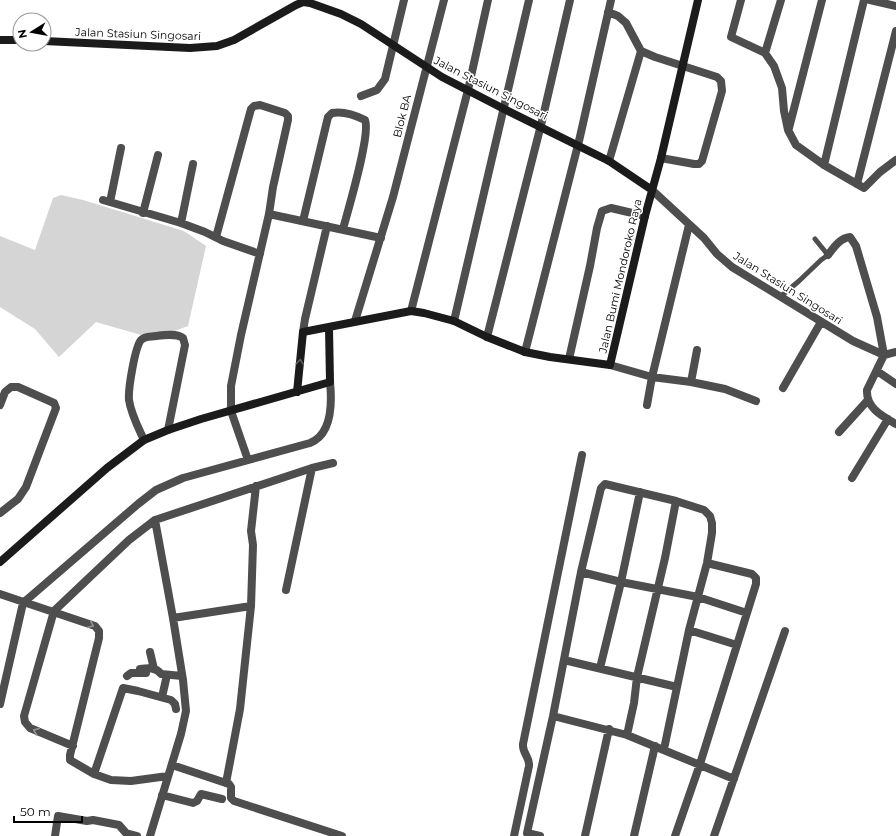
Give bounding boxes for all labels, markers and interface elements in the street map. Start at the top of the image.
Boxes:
north arrow [12,12,52,52]
street label: Jalan Stasiun Singosari [74,25,201,43]
text: N [14,28,30,40]
street label: Jalan Stasiun Singosari [431,53,550,123]
street label: Blok BA [390,93,414,139]
street label: Jalan Bumi Mondoroko Raya [595,198,645,355]
street label: Jalan Stasiun Singosari [730,248,845,327]
one-way arrow [296,359,305,365]
one-way arrow [87,620,94,628]
one-way arrow [33,728,41,736]
scale bar [14,798,82,824]
text: 50 m [20,804,51,819]

